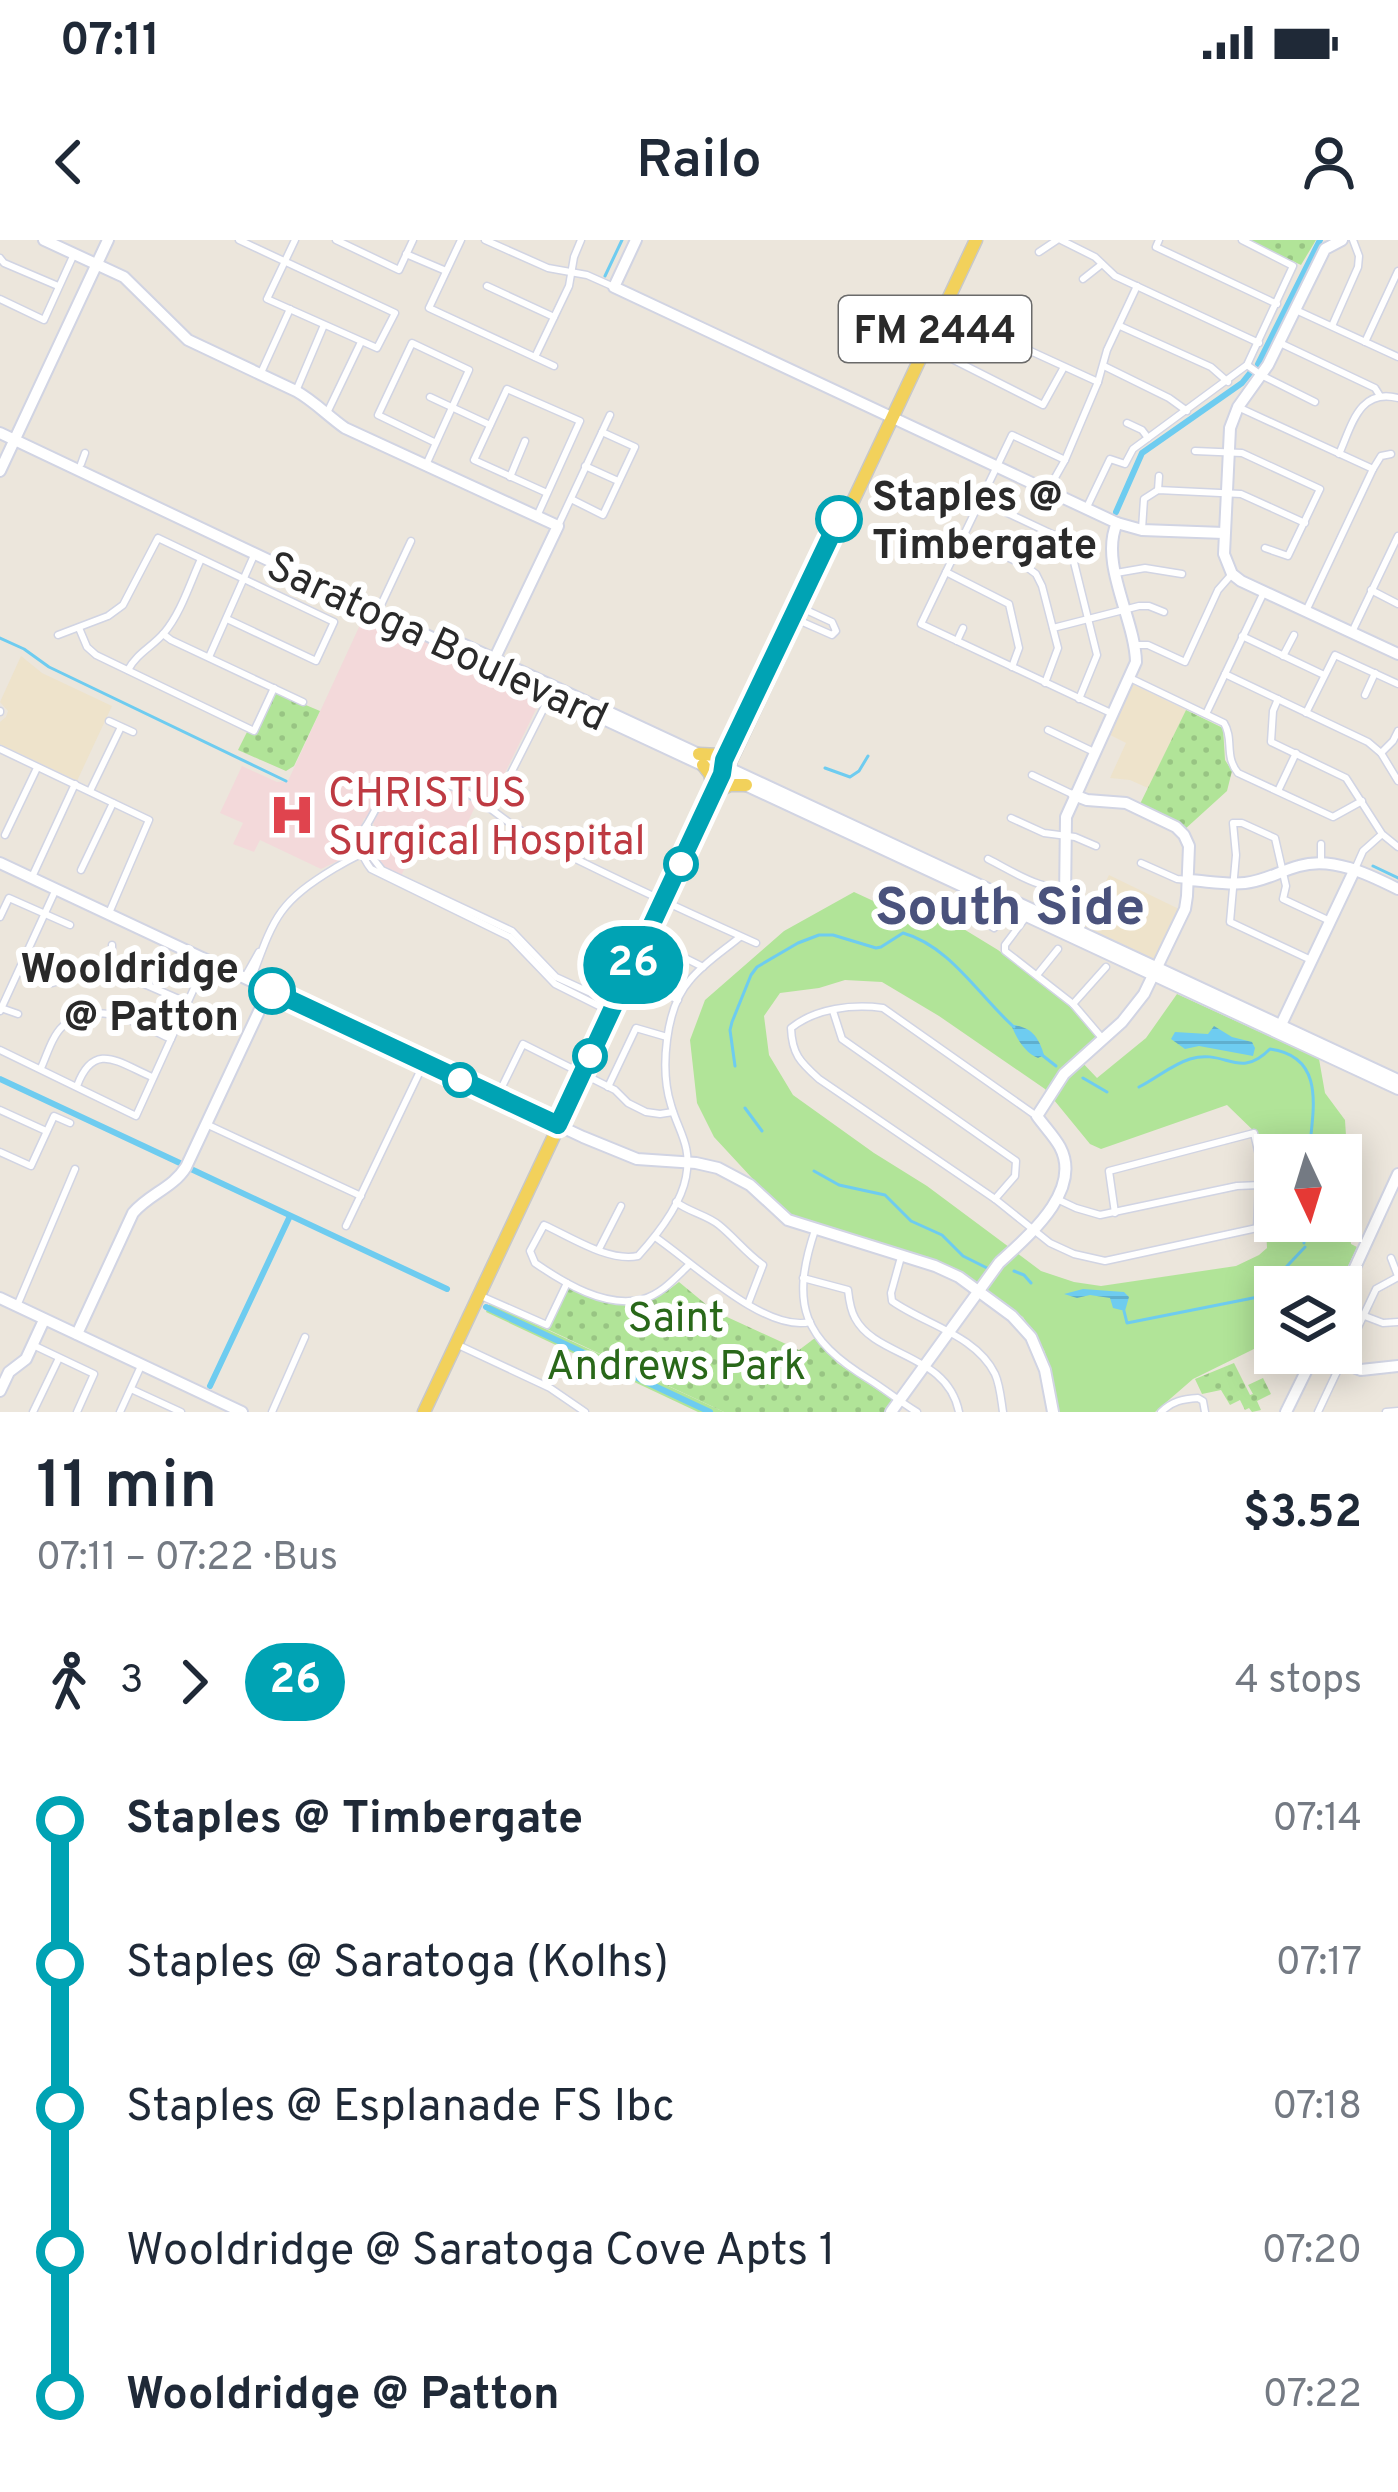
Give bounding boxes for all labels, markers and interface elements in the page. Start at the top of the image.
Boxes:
text: 07:11 [60,14,160,71]
text: Railo [636,128,762,197]
icon: back [36,129,102,195]
icon: person [1296,129,1362,195]
road number: FM 2444 [839,296,1031,362]
place label: Staples @ Timbergate [872,473,1097,574]
marker: Staples @ Timbergate [817,497,861,541]
street label: Saratoga Boulevard [257,542,615,746]
place label: CHRISTUS Surgical Hospital [328,769,645,870]
hospital icon: CHRISTUS Surgical Hospital [267,790,317,840]
unlabelled marker [665,848,697,880]
district label: South Side [875,876,1145,945]
line badge: 26 [579,926,687,1004]
text: 26 [607,938,659,991]
place label: Wooldridge @ Patton [20,945,239,1046]
marker: Wooldridge @ Patton [250,969,294,1013]
unlabelled marker [574,1040,606,1072]
unlabelled marker [444,1064,476,1096]
north arrow [1254,1134,1362,1242]
map controls [1254,1134,1362,1374]
button: layers [1254,1266,1362,1374]
park label: Saint Andrews Park [546,1294,806,1395]
text: 11 min [36,1448,217,1531]
text: $3.52 [1243,1486,1362,1543]
text: 07:11 – 07:22 · Bus [36,1535,338,1584]
icon: walk [36,1649,102,1715]
icon: forward [161,1649,227,1715]
text: 26 [269,1655,321,1708]
text: 3 [120,1658,143,1707]
text: 4 stops [1235,1658,1362,1707]
text: Staples @ Timbergate [126,1792,583,1849]
text: 07:14 [1273,1796,1362,1845]
text: Staples @ Saratoga (Kolhs) [126,1936,669,1993]
text: 07:17 [1276,1940,1362,1989]
text: Staples @ Esplanade FS Ibc [126,2080,675,2137]
text: 07:18 [1272,2084,1362,2133]
text: Wooldridge @ Saratoga Cove Apts 1 [126,2224,836,2281]
text: 07:20 [1262,2228,1362,2277]
text: Wooldridge @ Patton [126,2368,560,2425]
text: 07:22 [1263,2372,1362,2421]

